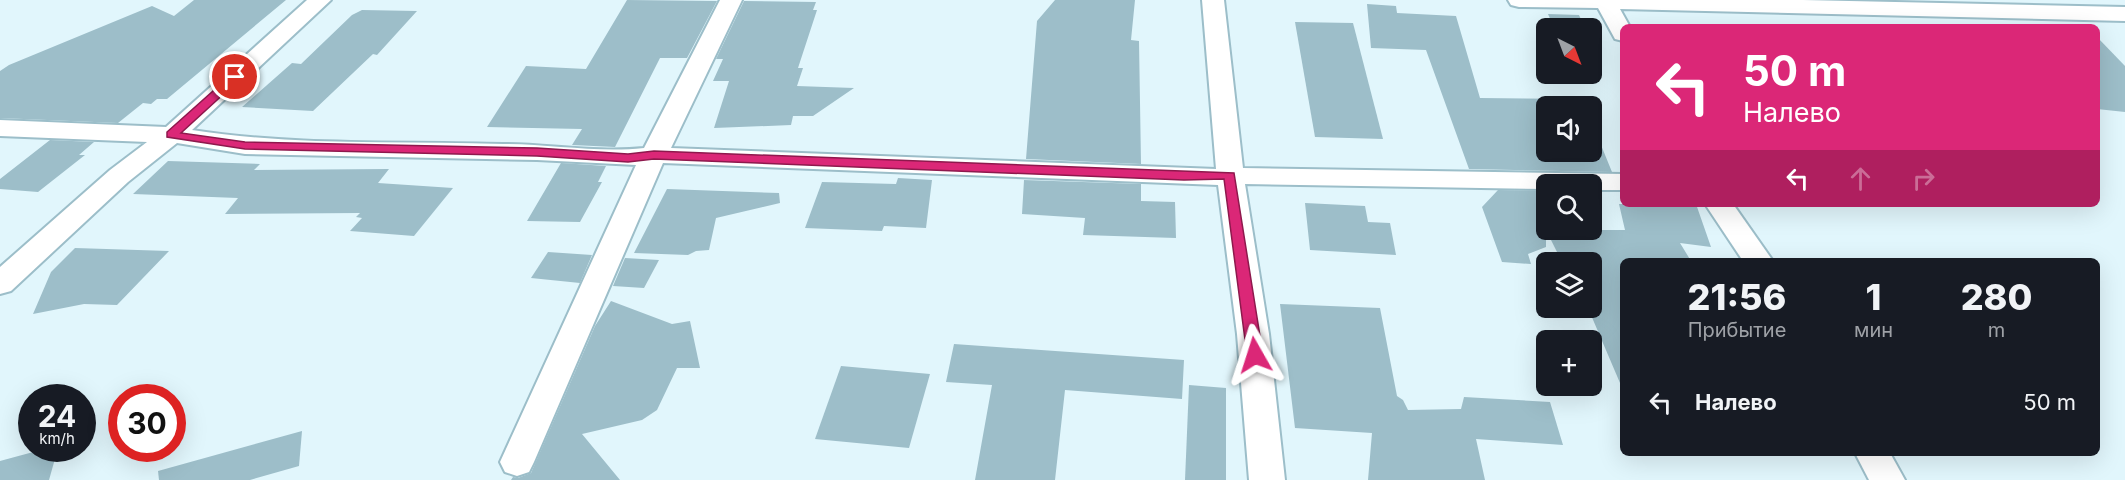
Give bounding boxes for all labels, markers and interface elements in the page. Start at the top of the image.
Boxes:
north arrow [1536,18,1602,84]
map controls [1536,18,1602,396]
text: 50 m [1743,45,1846,96]
icon: left [1644,48,1722,126]
pin [209,51,260,102]
icon: arrive [218,60,251,93]
button: sound [1536,96,1602,162]
text: Налево [1743,96,1841,129]
icon: left [1781,162,1814,195]
icon: ahead [1844,162,1877,195]
icon: right [1907,162,1940,195]
button: search [1536,174,1602,240]
button: layers [1536,252,1602,318]
text: 21:56 [1688,275,1786,319]
text: 1 [1866,275,1881,319]
text: 280 [1961,275,2032,319]
text: Прибытие [1688,318,1786,342]
text: мин [1854,318,1893,342]
text: m [1988,318,2005,342]
position arrow [1223,323,1287,387]
button: + [1536,330,1602,396]
speed limit sign: 30 [108,384,186,462]
icon: left [1644,386,1677,419]
text: Налево [1695,389,1777,415]
text: 50 m [2023,389,2076,415]
text: 24 [38,398,76,434]
text: km/h [39,429,75,448]

